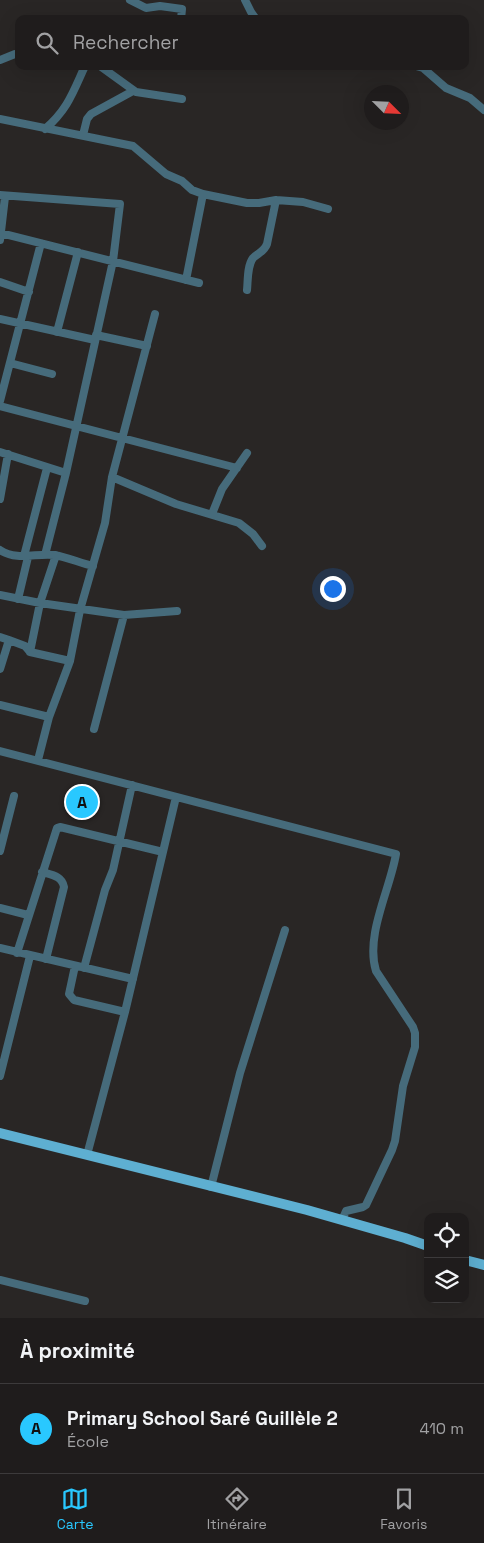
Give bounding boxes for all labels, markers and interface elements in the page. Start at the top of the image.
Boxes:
search box [15,15,469,70]
icon: search [33,29,61,57]
text: Rechercher [73,30,179,55]
north arrow [364,85,409,130]
your location [320,576,346,602]
pin: A [66,783,98,821]
map controls [424,1213,469,1303]
button: locate [424,1213,469,1258]
button: layers [424,1258,469,1303]
text: À proximité [20,1337,135,1364]
text: Primary School Saré Guillèle 2 [67,1406,338,1431]
text: A [31,1418,41,1439]
text: 410 m [420,1418,464,1439]
text: École [67,1431,109,1452]
tab: Carte [57,1485,93,1533]
tab: Itinéraire [207,1485,267,1533]
tab: Favoris [380,1485,427,1533]

